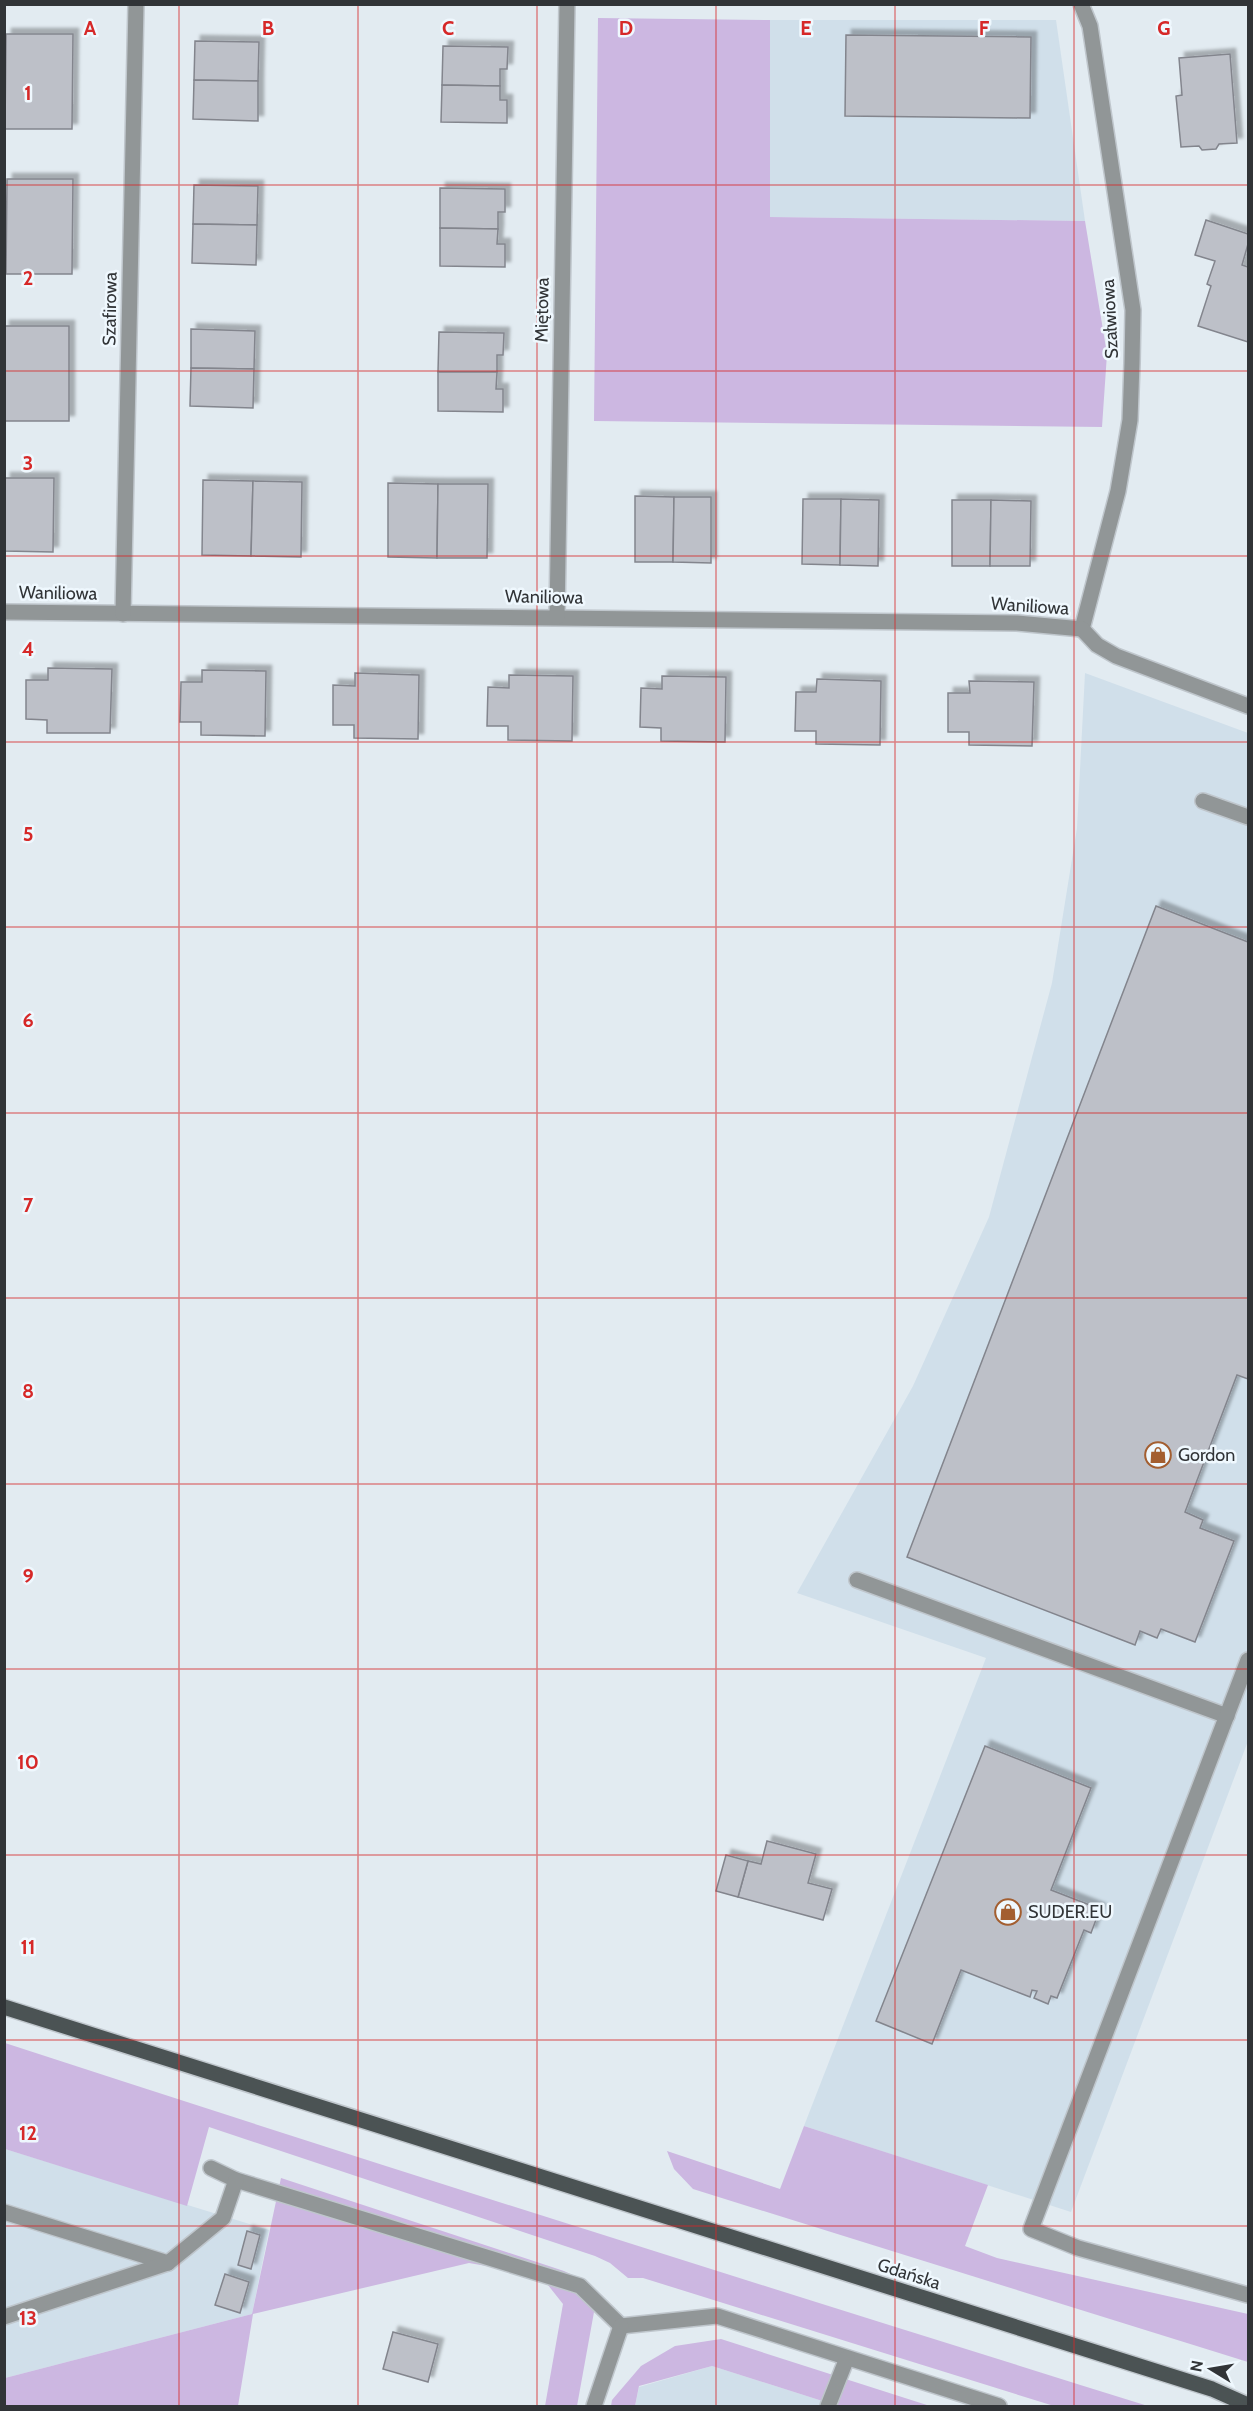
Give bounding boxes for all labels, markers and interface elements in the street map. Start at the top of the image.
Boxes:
text: A [84,16,97,40]
text: B [262,16,274,40]
text: C [442,16,454,40]
text: D [619,16,633,40]
text: E [800,16,812,40]
text: F [979,16,990,40]
text: G [1157,16,1171,40]
text: 1 [24,81,32,105]
text: 2 [23,266,33,290]
street label: Szafirowa [98,271,122,346]
street label: Miętowa [530,277,554,343]
street label: Szałwiowa [1097,278,1123,360]
text: 3 [23,451,33,475]
street label: Waniliowa [19,581,98,605]
street label: Waniliowa [505,585,584,609]
street label: Waniliowa [990,592,1070,620]
text: 4 [22,637,34,661]
text: 5 [23,822,33,846]
text: 6 [22,1008,34,1032]
text: 7 [23,1193,34,1217]
text: 8 [22,1379,34,1403]
shop icon: Gordon [1143,1440,1173,1470]
place label: Gordon [1178,1444,1235,1466]
text: 9 [22,1564,34,1588]
text: 10 [17,1750,39,1774]
shop icon: SUDER.EU [993,1897,1023,1927]
place label: SUDER.EU [1028,1901,1112,1923]
text: 11 [21,1935,35,1959]
text: 12 [19,2121,37,2145]
street label: Gdańska [875,2254,944,2295]
text: 13 [19,2306,37,2330]
north arrow [1181,2339,1241,2399]
text: N [1186,2359,1207,2374]

